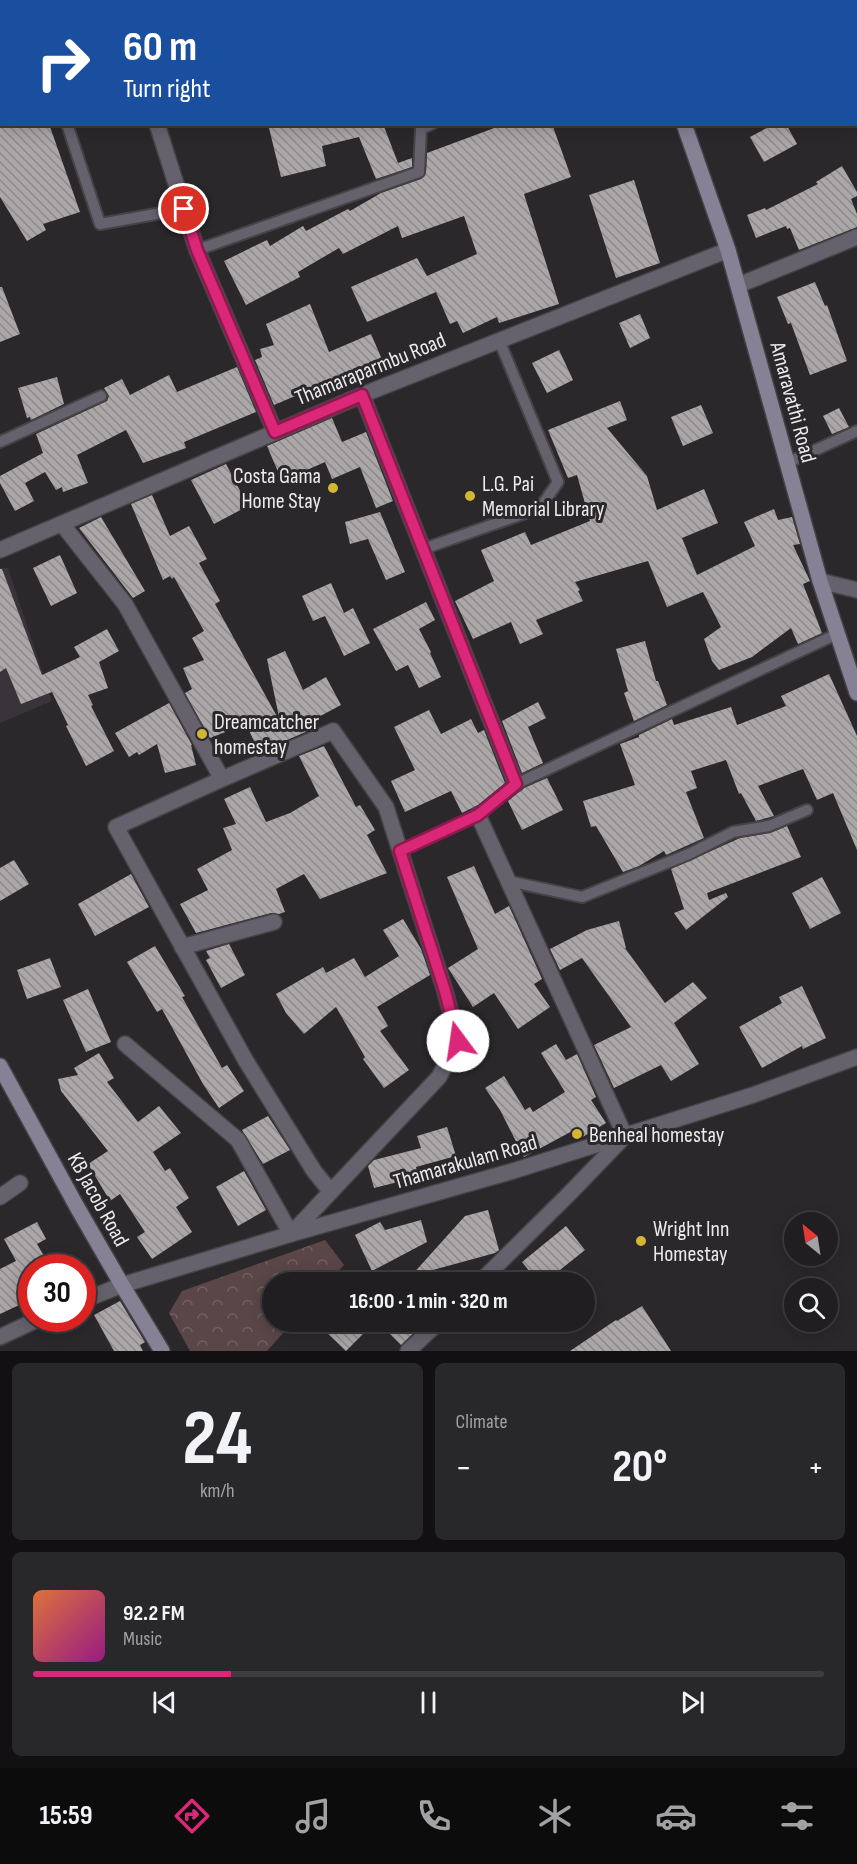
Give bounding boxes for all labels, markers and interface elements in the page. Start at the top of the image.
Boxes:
text: 60 m [123,22,197,73]
icon: right [24,24,102,102]
text: Turn right [123,73,210,105]
pin [158,183,209,234]
icon: arrive [167,192,200,225]
street label: Thamaraparmbu Road [291,327,450,412]
street label: Amaravathi Road [763,338,822,466]
place label: Costa Gama Home Stay [233,463,321,515]
place label: L.G. Pai Memorial Library [482,471,605,523]
marker: Costa Gama Home Stay [326,481,340,495]
marker: L.G. Pai Memorial Library [463,489,477,503]
place label: Dreamcatcher homestay [214,709,319,761]
marker: Dreamcatcher homestay [195,727,209,741]
position arrow [426,1009,490,1073]
place label: Benheal homestay [589,1122,725,1149]
marker: Benheal homestay [570,1127,584,1141]
street label: Thamarakulam Road [391,1129,540,1196]
street label: KB Jacob Road [61,1148,135,1251]
north arrow [784,1212,838,1266]
map controls [784,1212,838,1332]
place label: Wright Inn Homestay [653,1216,729,1268]
marker: Wright Inn Homestay [634,1234,648,1248]
speed limit sign: 30 [18,1254,96,1332]
button: search [784,1278,838,1332]
text: 16:00 · 1 min · 320 m [350,1288,508,1315]
text: 24 [182,1393,252,1486]
text: Climate [456,1410,508,1434]
text: 20° [612,1440,667,1495]
text: − [456,1448,472,1488]
text: + [808,1448,824,1488]
text: km/h [200,1479,235,1503]
text: 92.2 FM [123,1600,185,1627]
text: Music [123,1627,162,1651]
icon: previous [148,1686,181,1719]
icon: pause [412,1686,445,1719]
icon: next [676,1686,709,1719]
icon: directions [171,1795,213,1837]
icon: music [292,1795,334,1837]
icon: phone [413,1795,455,1837]
icon: climate [534,1795,576,1837]
icon: car [655,1795,697,1837]
icon: filters [776,1795,818,1837]
text: 15:59 [39,1800,93,1832]

